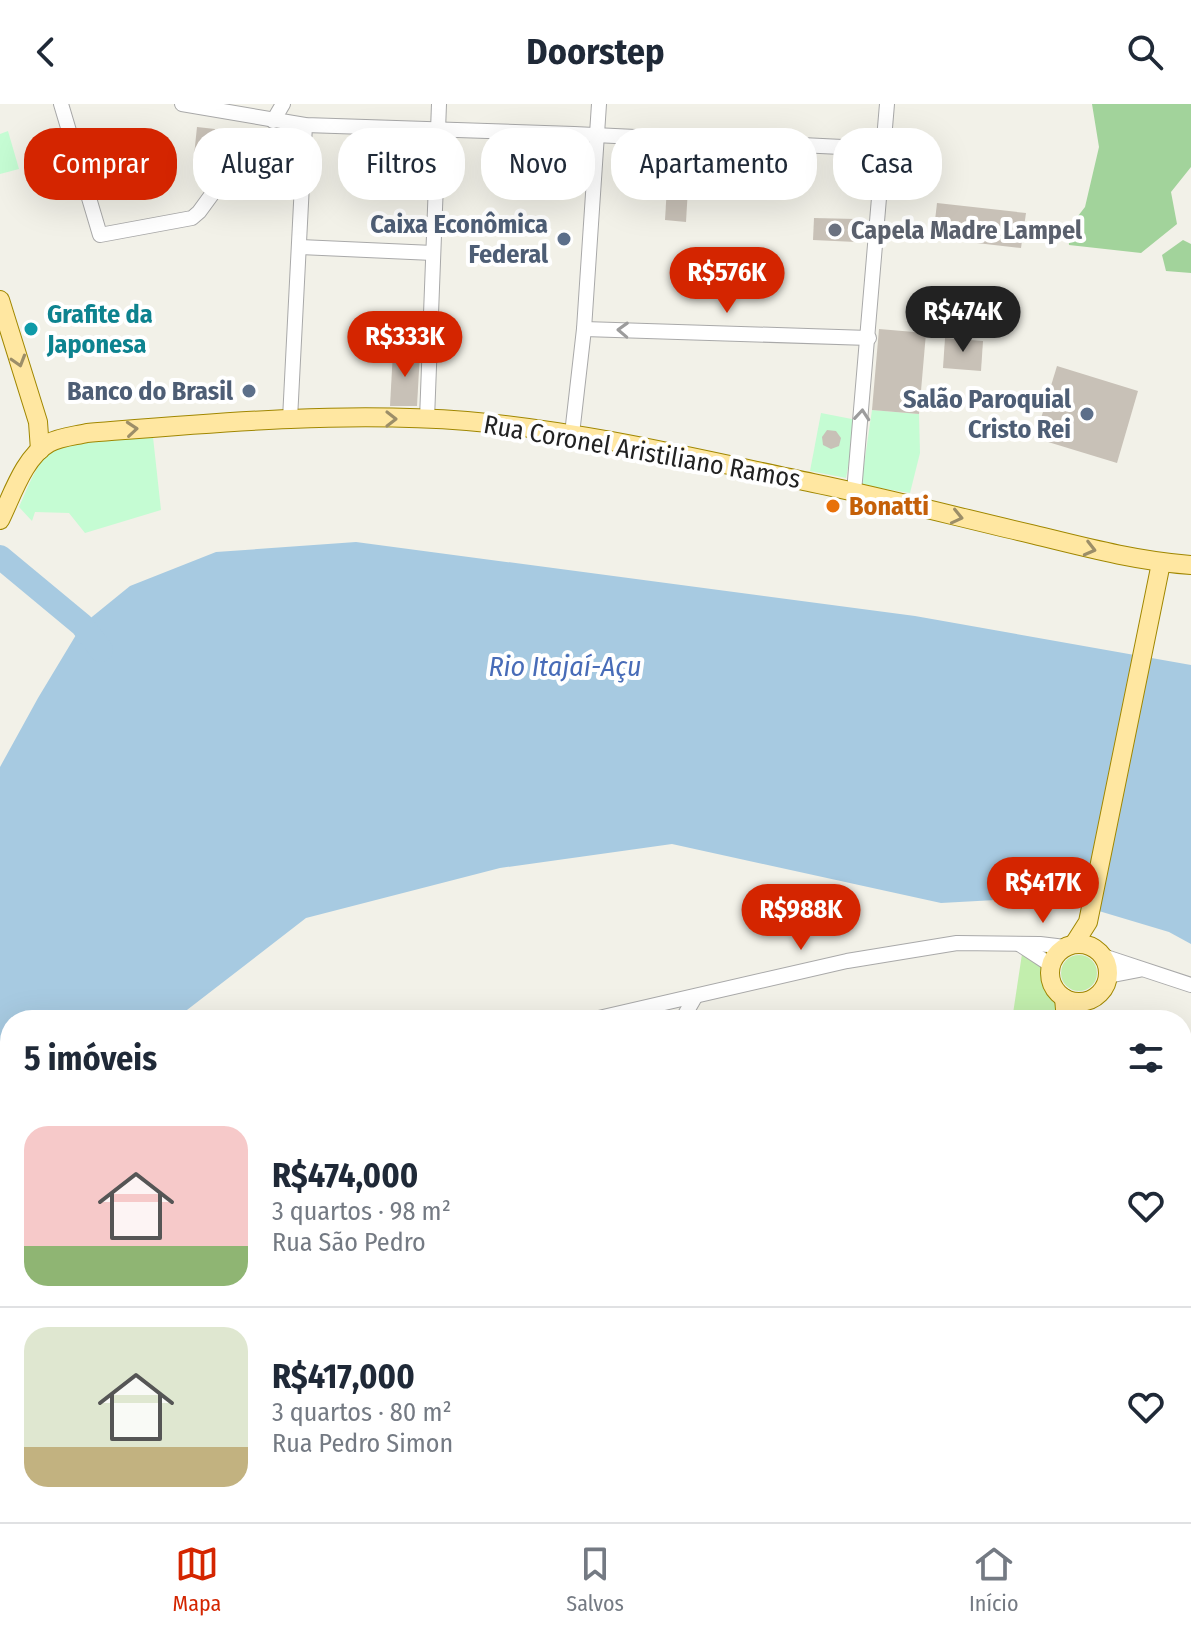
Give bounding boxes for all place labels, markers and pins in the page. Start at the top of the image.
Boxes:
place label: Caixa Econômica Federal [370,209,549,270]
place label: Capela Madre Lampel [851,215,1083,246]
marker: Capela Madre Lampel [826,221,844,239]
marker: Caixa Econômica Federal [555,230,573,248]
pin: R$576K [662,247,792,315]
pin: R$474K [898,286,1028,354]
place label: Grafite da Japonesa [46,299,153,360]
pin: R$333K [340,311,470,379]
marker: Grafite da Japonesa [22,320,40,338]
place label: Banco do Brasil [67,376,234,407]
marker: Banco do Brasil [240,382,258,400]
place label: Salão Paroquial Cristo Rei [903,384,1072,445]
marker: Salão Paroquial Cristo Rei [1078,405,1096,423]
place label: Bonatti [849,491,929,522]
marker: Bonatti [824,497,842,515]
pin: R$417K [978,857,1108,925]
pin: R$988K [736,884,866,952]

